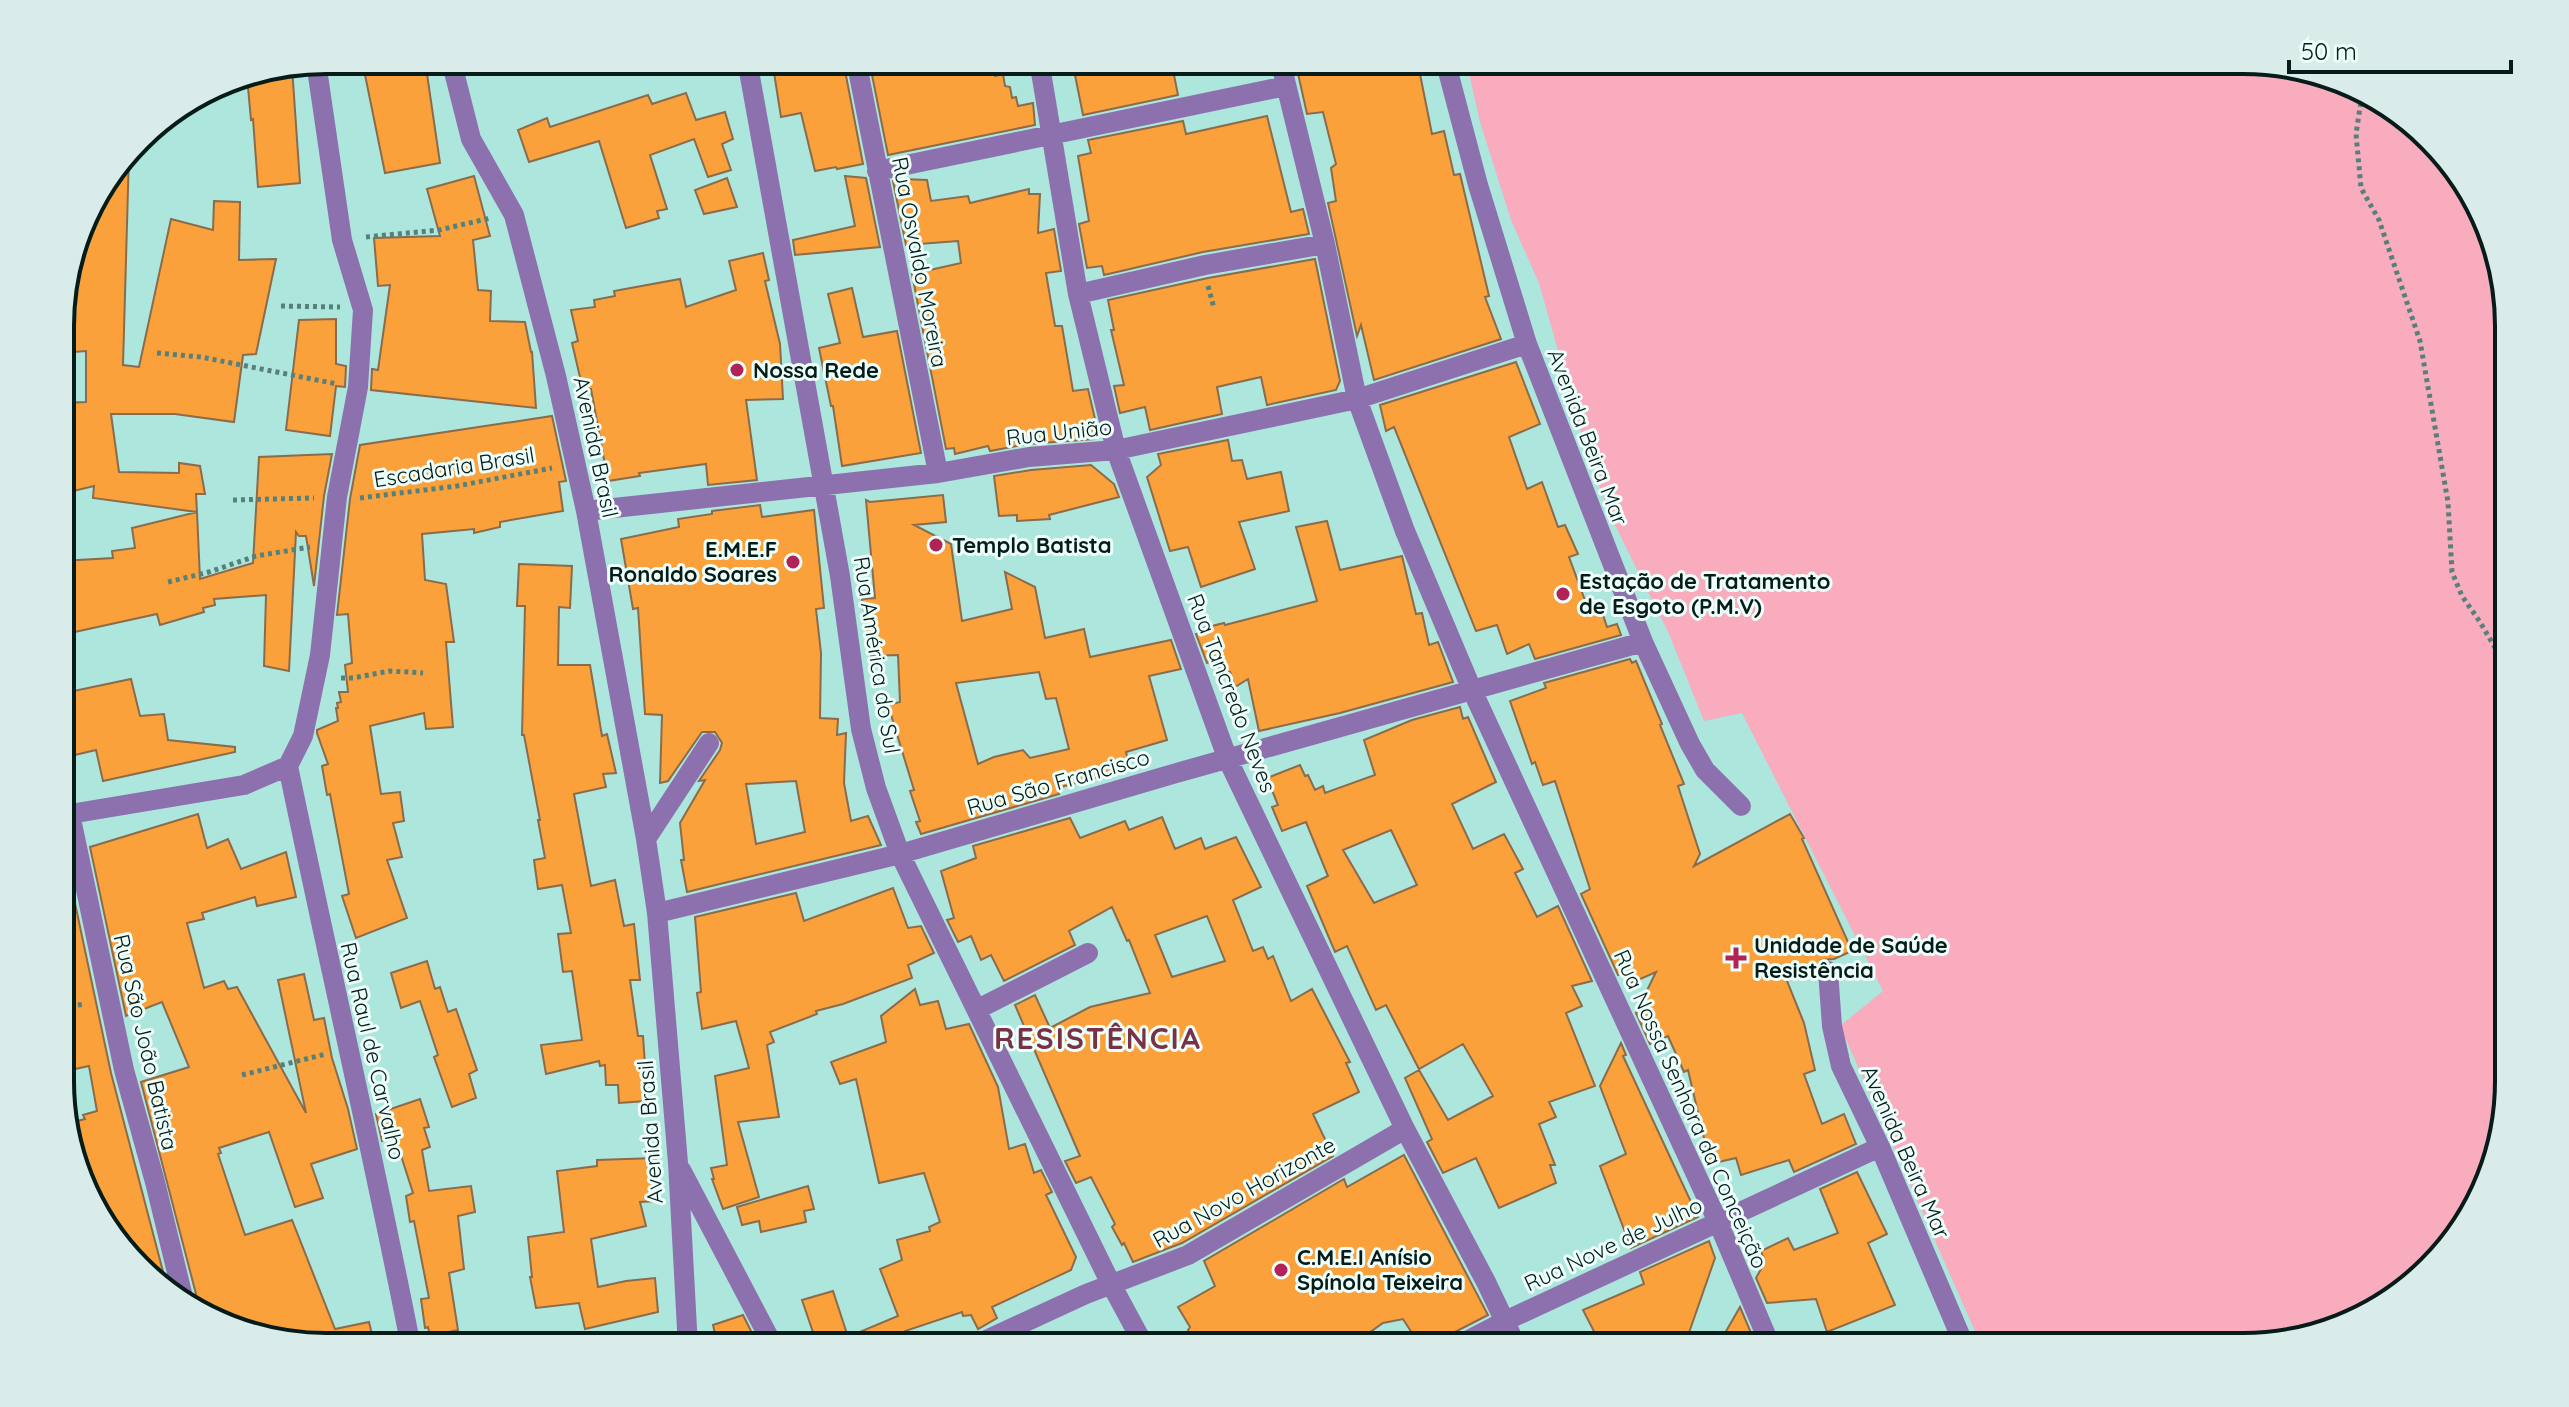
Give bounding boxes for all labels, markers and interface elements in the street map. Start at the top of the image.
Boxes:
scale bar [2289,24,2511,74]
text: 50 m [2301,36,2357,66]
street label: Rua Osvaldo Moreira [886,154,954,370]
street label: Avenida Beira Mar [1541,345,1635,530]
place label: Nossa Rede [753,356,879,384]
marker: Nossa Rede [728,361,746,379]
street label: Avenida Brasil [567,374,625,520]
street label: Rua União [1005,413,1113,451]
street label: Escadaria Brasil [371,440,537,494]
place label: Templo Batista [952,531,1112,559]
place label: E.M.E.F Ronaldo Soares [609,535,777,588]
marker: Templo Batista [927,536,945,554]
marker: E.M.E.F Ronaldo Soares [784,553,802,571]
street label: Rua América do Sul [848,554,906,756]
place label: Estação de Tratamento de Esgoto (P.M.V) [1579,567,1830,620]
marker: Estação de Tratamento de Esgoto (P.M.V) [1554,585,1572,603]
street label: Rua Tancredo Neves [1181,590,1283,796]
street label: Rua São Francisco [963,742,1153,822]
street label: Rua São João Batista [108,931,184,1153]
place label: Unidade de Saúde Resistência [1754,931,1948,984]
street label: Rua Raul de Carvalho [334,939,412,1163]
street label: Rua Nossa Senhora da Conceição [1608,945,1774,1273]
marker: Unidade de Saúde Resistência [1725,947,1747,969]
district label: RESISTÊNCIA [994,1019,1202,1057]
street label: Avenida Brasil [631,1059,669,1205]
street label: Avenida Beira Mar [1855,1061,1957,1243]
street label: Rua Novo Horizonte [1148,1130,1340,1254]
street label: Rua Nove de Julho [1520,1190,1706,1298]
place label: C.M.E.I Anísio Spínola Teixeira [1297,1243,1463,1296]
marker: C.M.E.I Anísio Spínola Teixeira [1272,1261,1290,1279]

